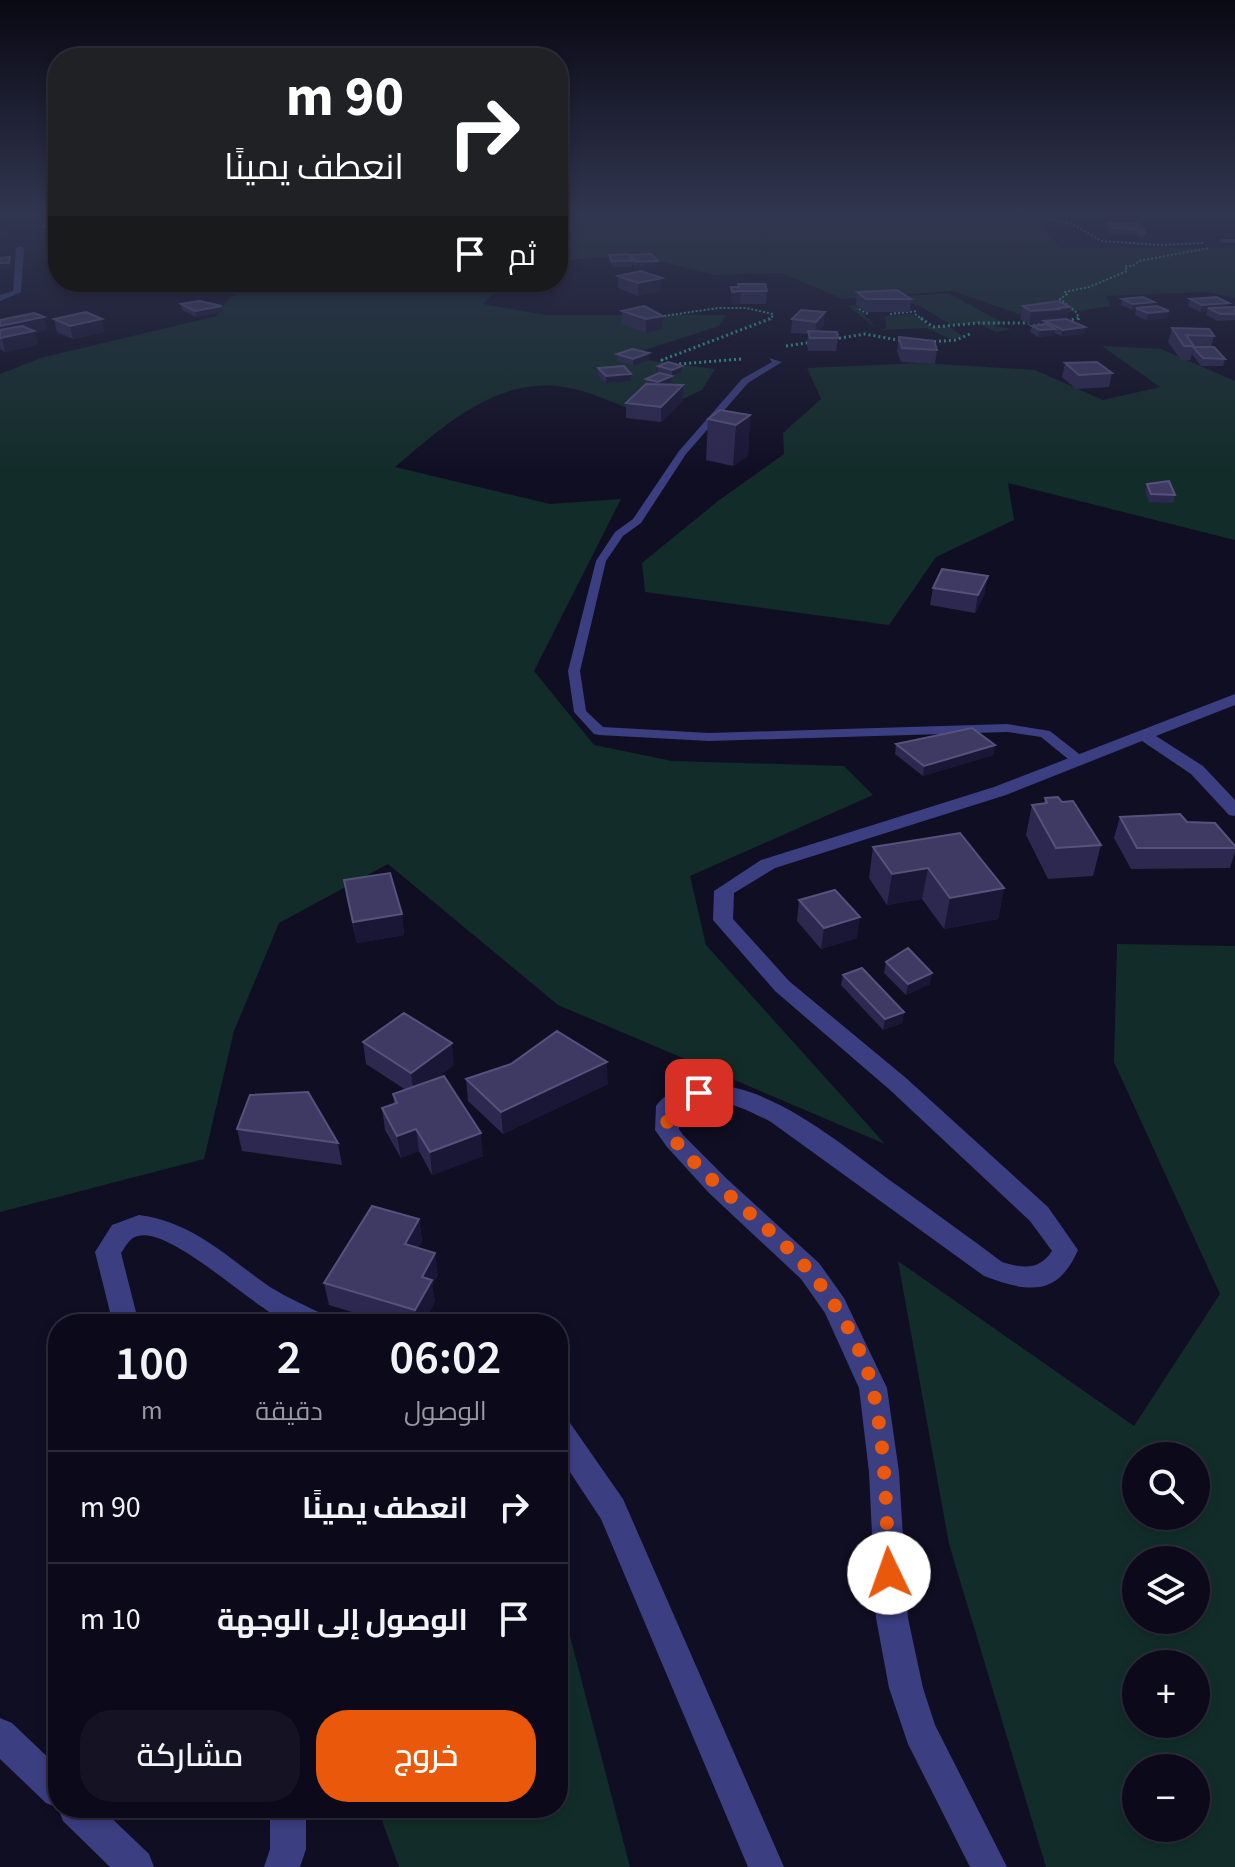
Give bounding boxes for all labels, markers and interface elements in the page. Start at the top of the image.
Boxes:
text: 90 m [286,58,404,137]
icon: right [432,80,536,184]
text: انعطف يمينًا [224,142,404,193]
icon: arrive [448,232,492,276]
text: ثم [508,234,536,277]
pin [665,1059,733,1127]
icon: arrive [677,1071,721,1115]
text: 2 [277,1324,301,1392]
text: 06:02 [390,1324,501,1392]
text: 100 [115,1330,189,1398]
text: m [141,1392,162,1429]
text: دقيقة [255,1393,323,1430]
text: الوصول [404,1393,487,1430]
map controls [1122,1442,1210,1842]
button: search [1122,1442,1210,1530]
icon: right [492,1485,536,1529]
text: 90 m [80,1486,141,1529]
text: انعطف يمينًا [302,1487,468,1530]
position arrow [847,1531,931,1615]
button: layers [1122,1546,1210,1634]
icon: arrive [492,1597,536,1641]
text: 10 m [80,1598,141,1641]
text: الوصول إلى الوجهة [217,1599,468,1642]
button: + [1122,1650,1210,1738]
button: مشاركة [80,1710,300,1802]
button: خروج [316,1710,536,1802]
button: − [1122,1754,1210,1842]

